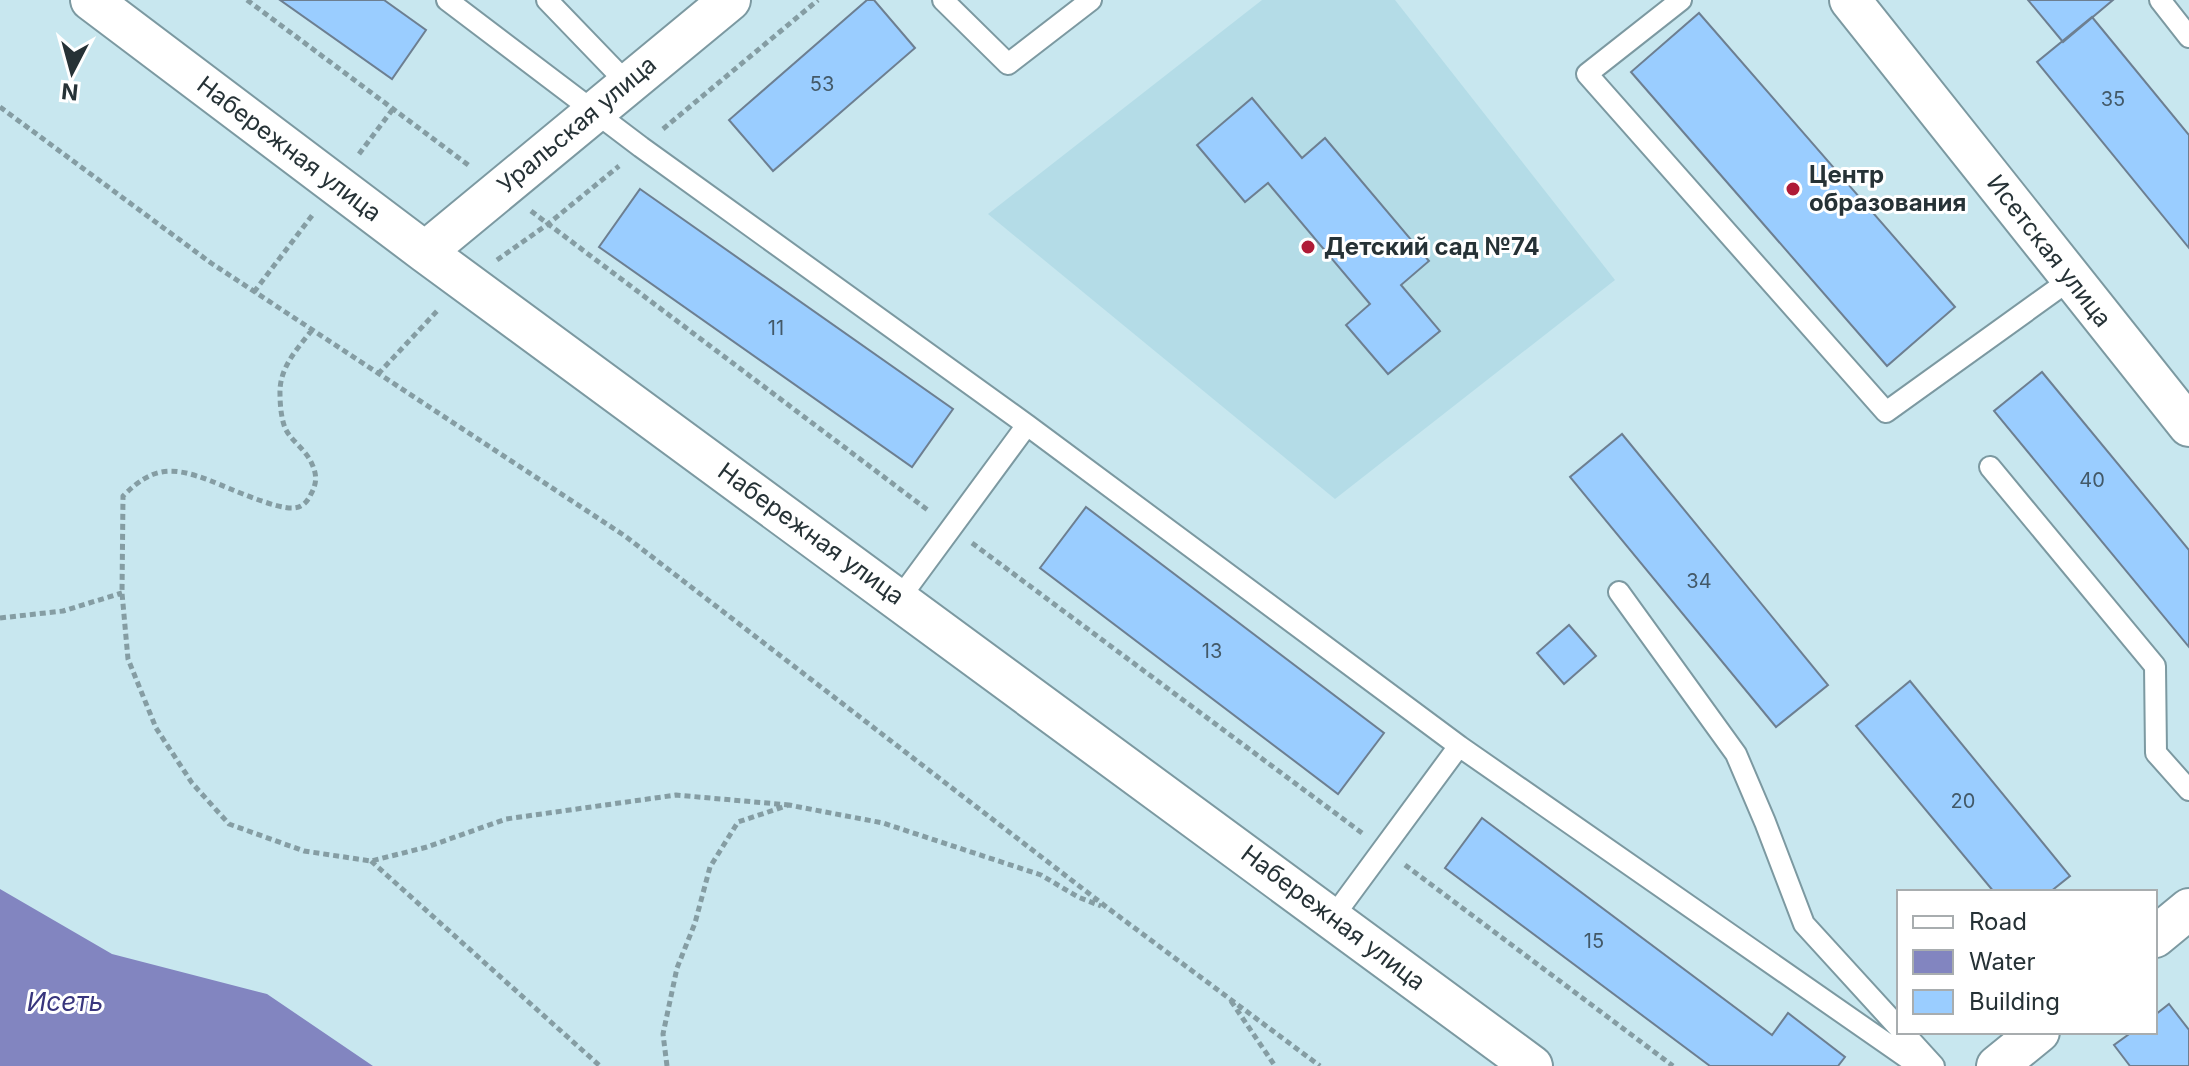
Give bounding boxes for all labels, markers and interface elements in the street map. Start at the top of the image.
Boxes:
north arrow [32,32,112,112]
street label: Уральская улица [491,50,662,199]
street label: Набережная улица [192,70,387,227]
house number: 53 [810,72,834,96]
text: N [60,78,80,106]
house number: 35 [2101,87,2125,111]
place label: Центр образования [1809,160,1966,217]
street label: Исетская улица [1981,169,2118,333]
marker: Центр образования [1784,180,1802,198]
place label: Детский сад №74 [1324,232,1540,261]
marker: Детский сад №74 [1299,238,1317,256]
house number: 11 [768,316,784,340]
street label: Набережная улица [713,456,910,611]
house number: 40 [2079,468,2105,492]
house number: 34 [1686,569,1712,593]
house number: 13 [1202,639,1222,663]
house number: 20 [1951,789,1975,813]
street label: Набережная улица [1236,839,1431,996]
legend [1897,890,2157,1034]
text: Road [1969,907,2027,936]
house number: 15 [1584,929,1604,953]
text: Water [1969,947,2036,976]
water label: Исеть [27,986,103,1017]
text: Building [1969,987,2060,1016]

